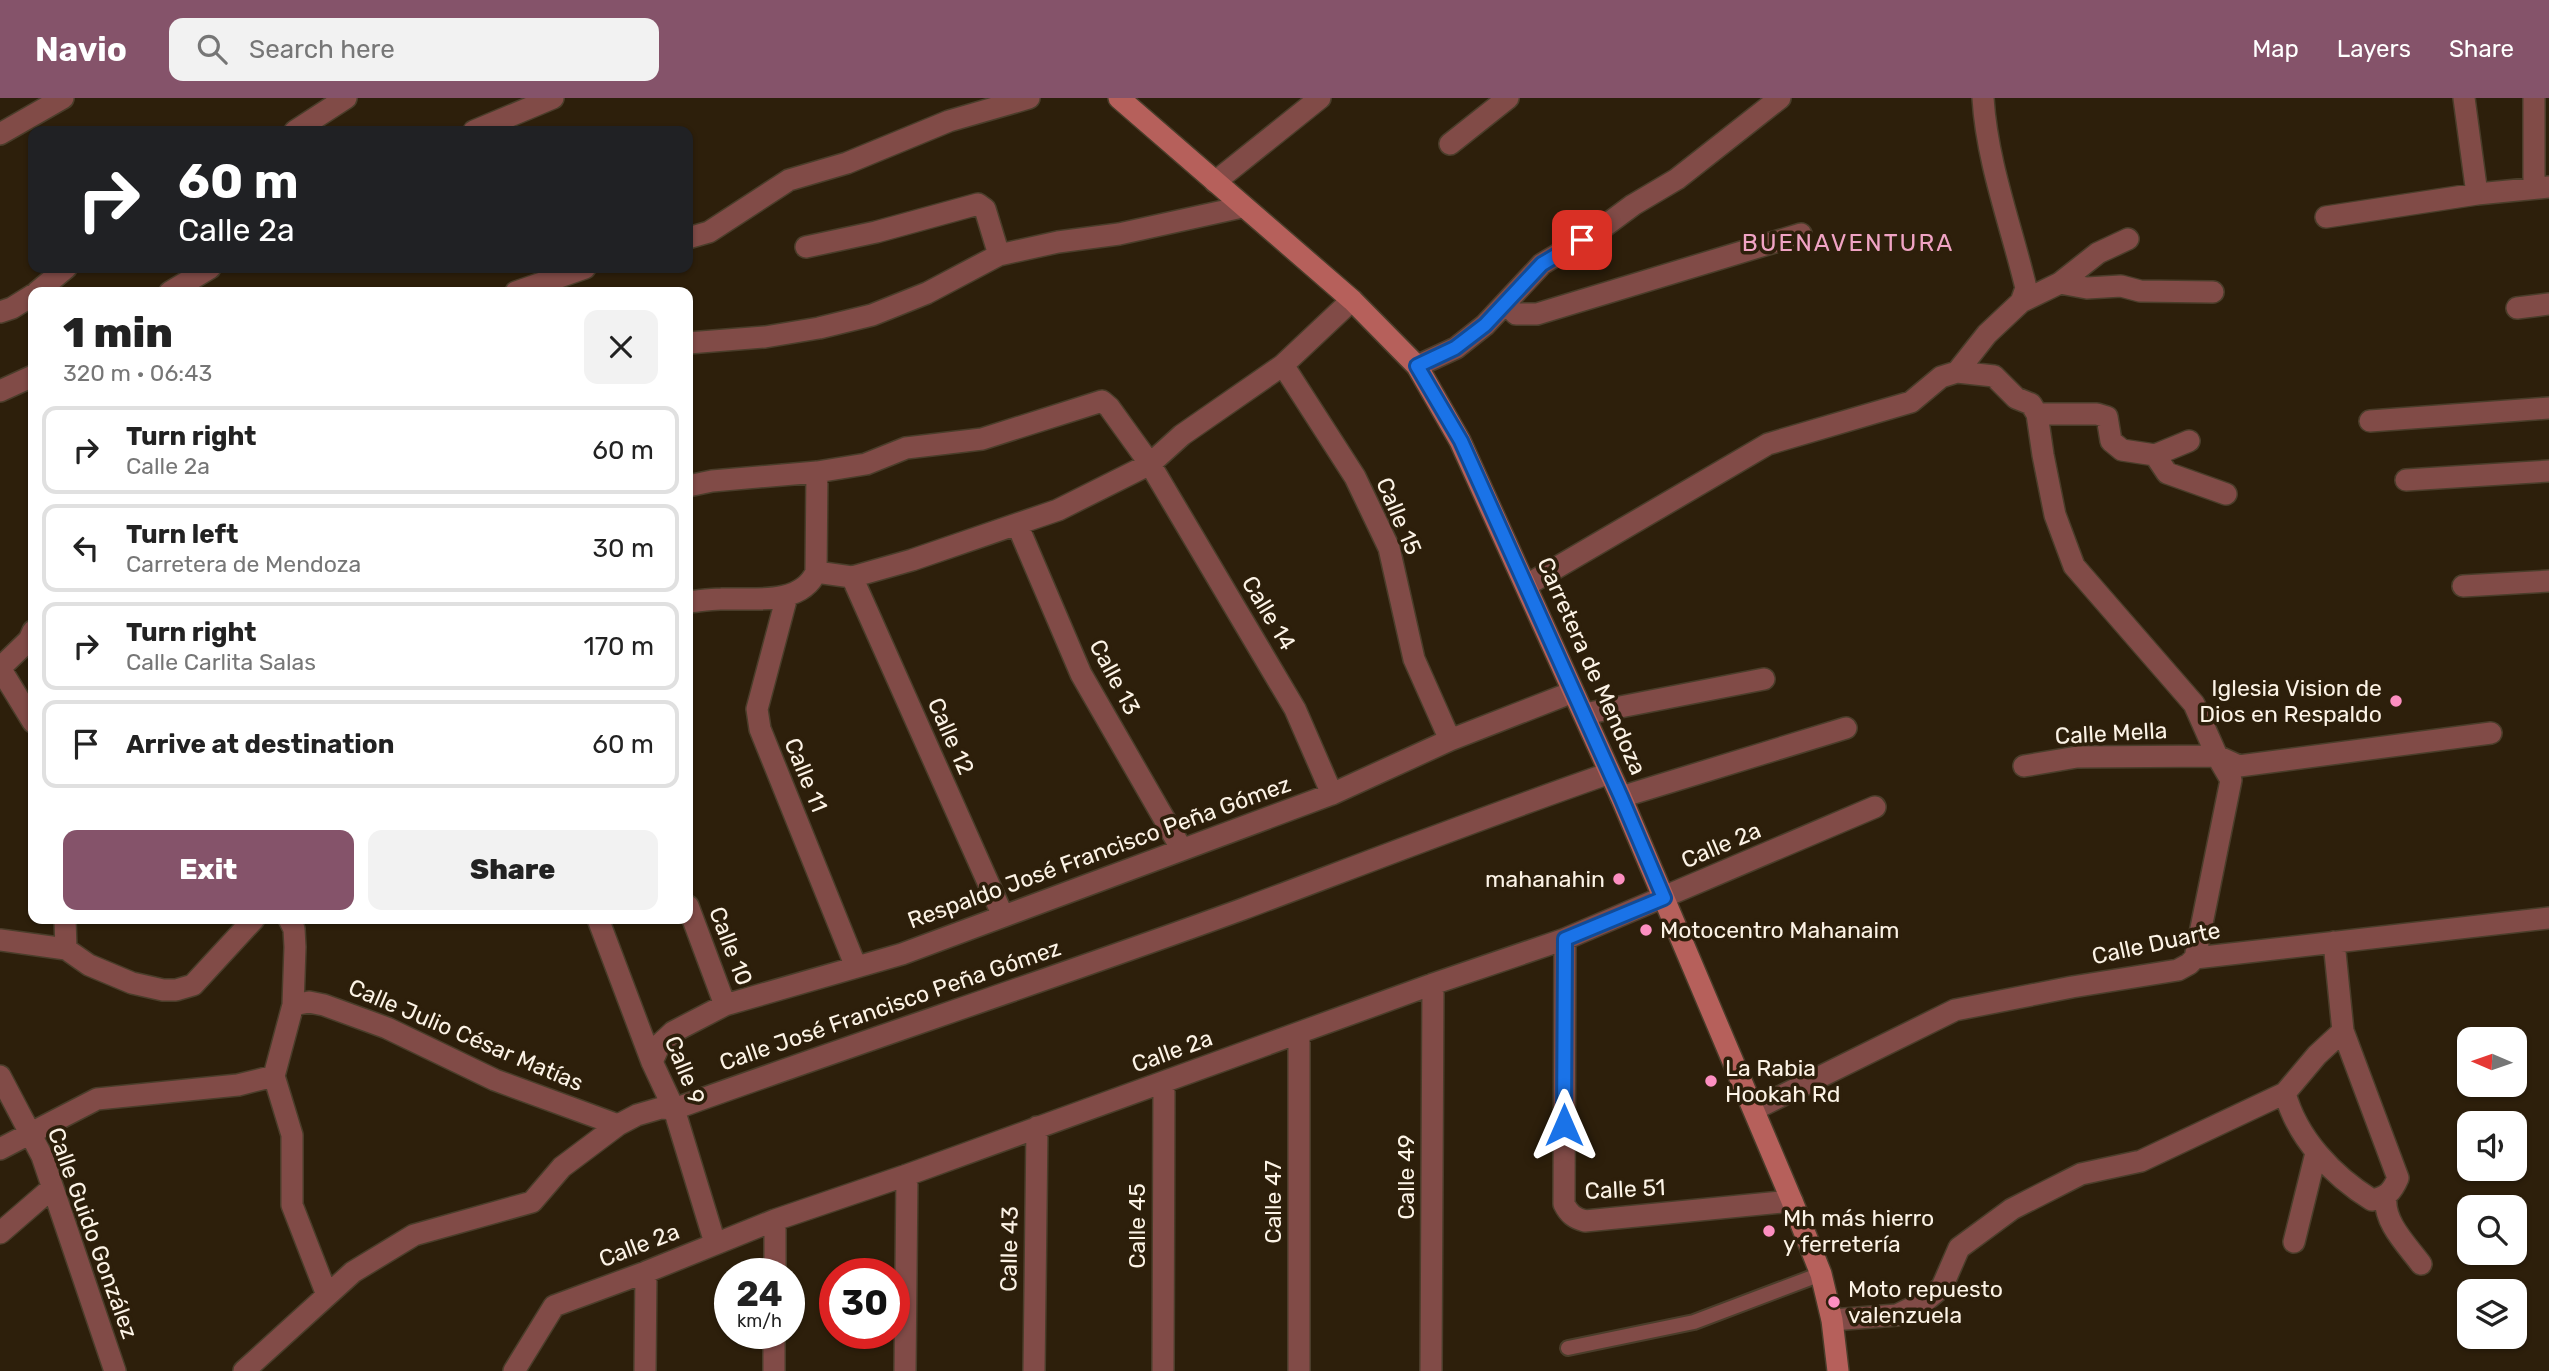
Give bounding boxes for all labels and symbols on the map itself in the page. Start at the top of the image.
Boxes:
pin [1552,210,1612,270]
district label: BUENAVENTURA [1742,229,1954,257]
street label: Calle 15 [1370,473,1428,559]
street label: Carretera de Mendoza [1531,553,1653,779]
street label: Calle 14 [1236,571,1302,655]
street label: Calle 13 [1084,635,1146,719]
place label: Iglesia Vision de Dios en Respaldo [2199,674,2382,728]
street label: Calle 12 [922,693,980,779]
marker: Iglesia Vision de Dios en Respaldo [2388,693,2404,709]
street label: Calle Mella [2054,716,2168,750]
street label: Calle 11 [779,734,833,816]
street label: Respaldo José Francisco Peña Gómez [904,769,1294,935]
street label: Calle 2a [1677,816,1765,874]
place label: mahanahin [1485,865,1605,893]
marker: mahanahin [1611,871,1627,887]
street label: Calle 10 [703,903,759,989]
place label: Motocentro Mahanaim [1660,916,1900,944]
street label: Calle Duarte [2089,916,2223,970]
marker: Motocentro Mahanaim [1638,922,1654,938]
street label: Calle José Francisco Peña Gómez [716,933,1064,1077]
street label: Calle Julio César Matías [344,973,588,1097]
street label: Calle 2a [1128,1023,1216,1079]
north arrow [2457,1027,2527,1097]
street label: Calle 9 [659,1032,711,1108]
place label: La Rabia Hookah Rd [1725,1054,1840,1108]
marker: La Rabia Hookah Rd [1703,1073,1719,1089]
position arrow [1527,1088,1601,1162]
street label: Calle Guido González [42,1124,144,1342]
street label: Calle 49 [1392,1134,1420,1220]
street label: Calle 47 [1259,1160,1287,1244]
street label: Calle 51 [1584,1173,1666,1205]
street label: Calle 45 [1123,1183,1151,1269]
place label: Mh más hierro y ferretería [1783,1204,1934,1258]
street label: Calle 43 [994,1206,1024,1292]
street label: Calle 2a [595,1217,683,1273]
marker: Mh más hierro y ferretería [1761,1223,1777,1239]
speed limit sign: 30 [819,1258,910,1349]
place label: Moto repuesto valenzuela [1848,1275,2003,1329]
marker: Moto repuesto valenzuela [1826,1294,1842,1310]

